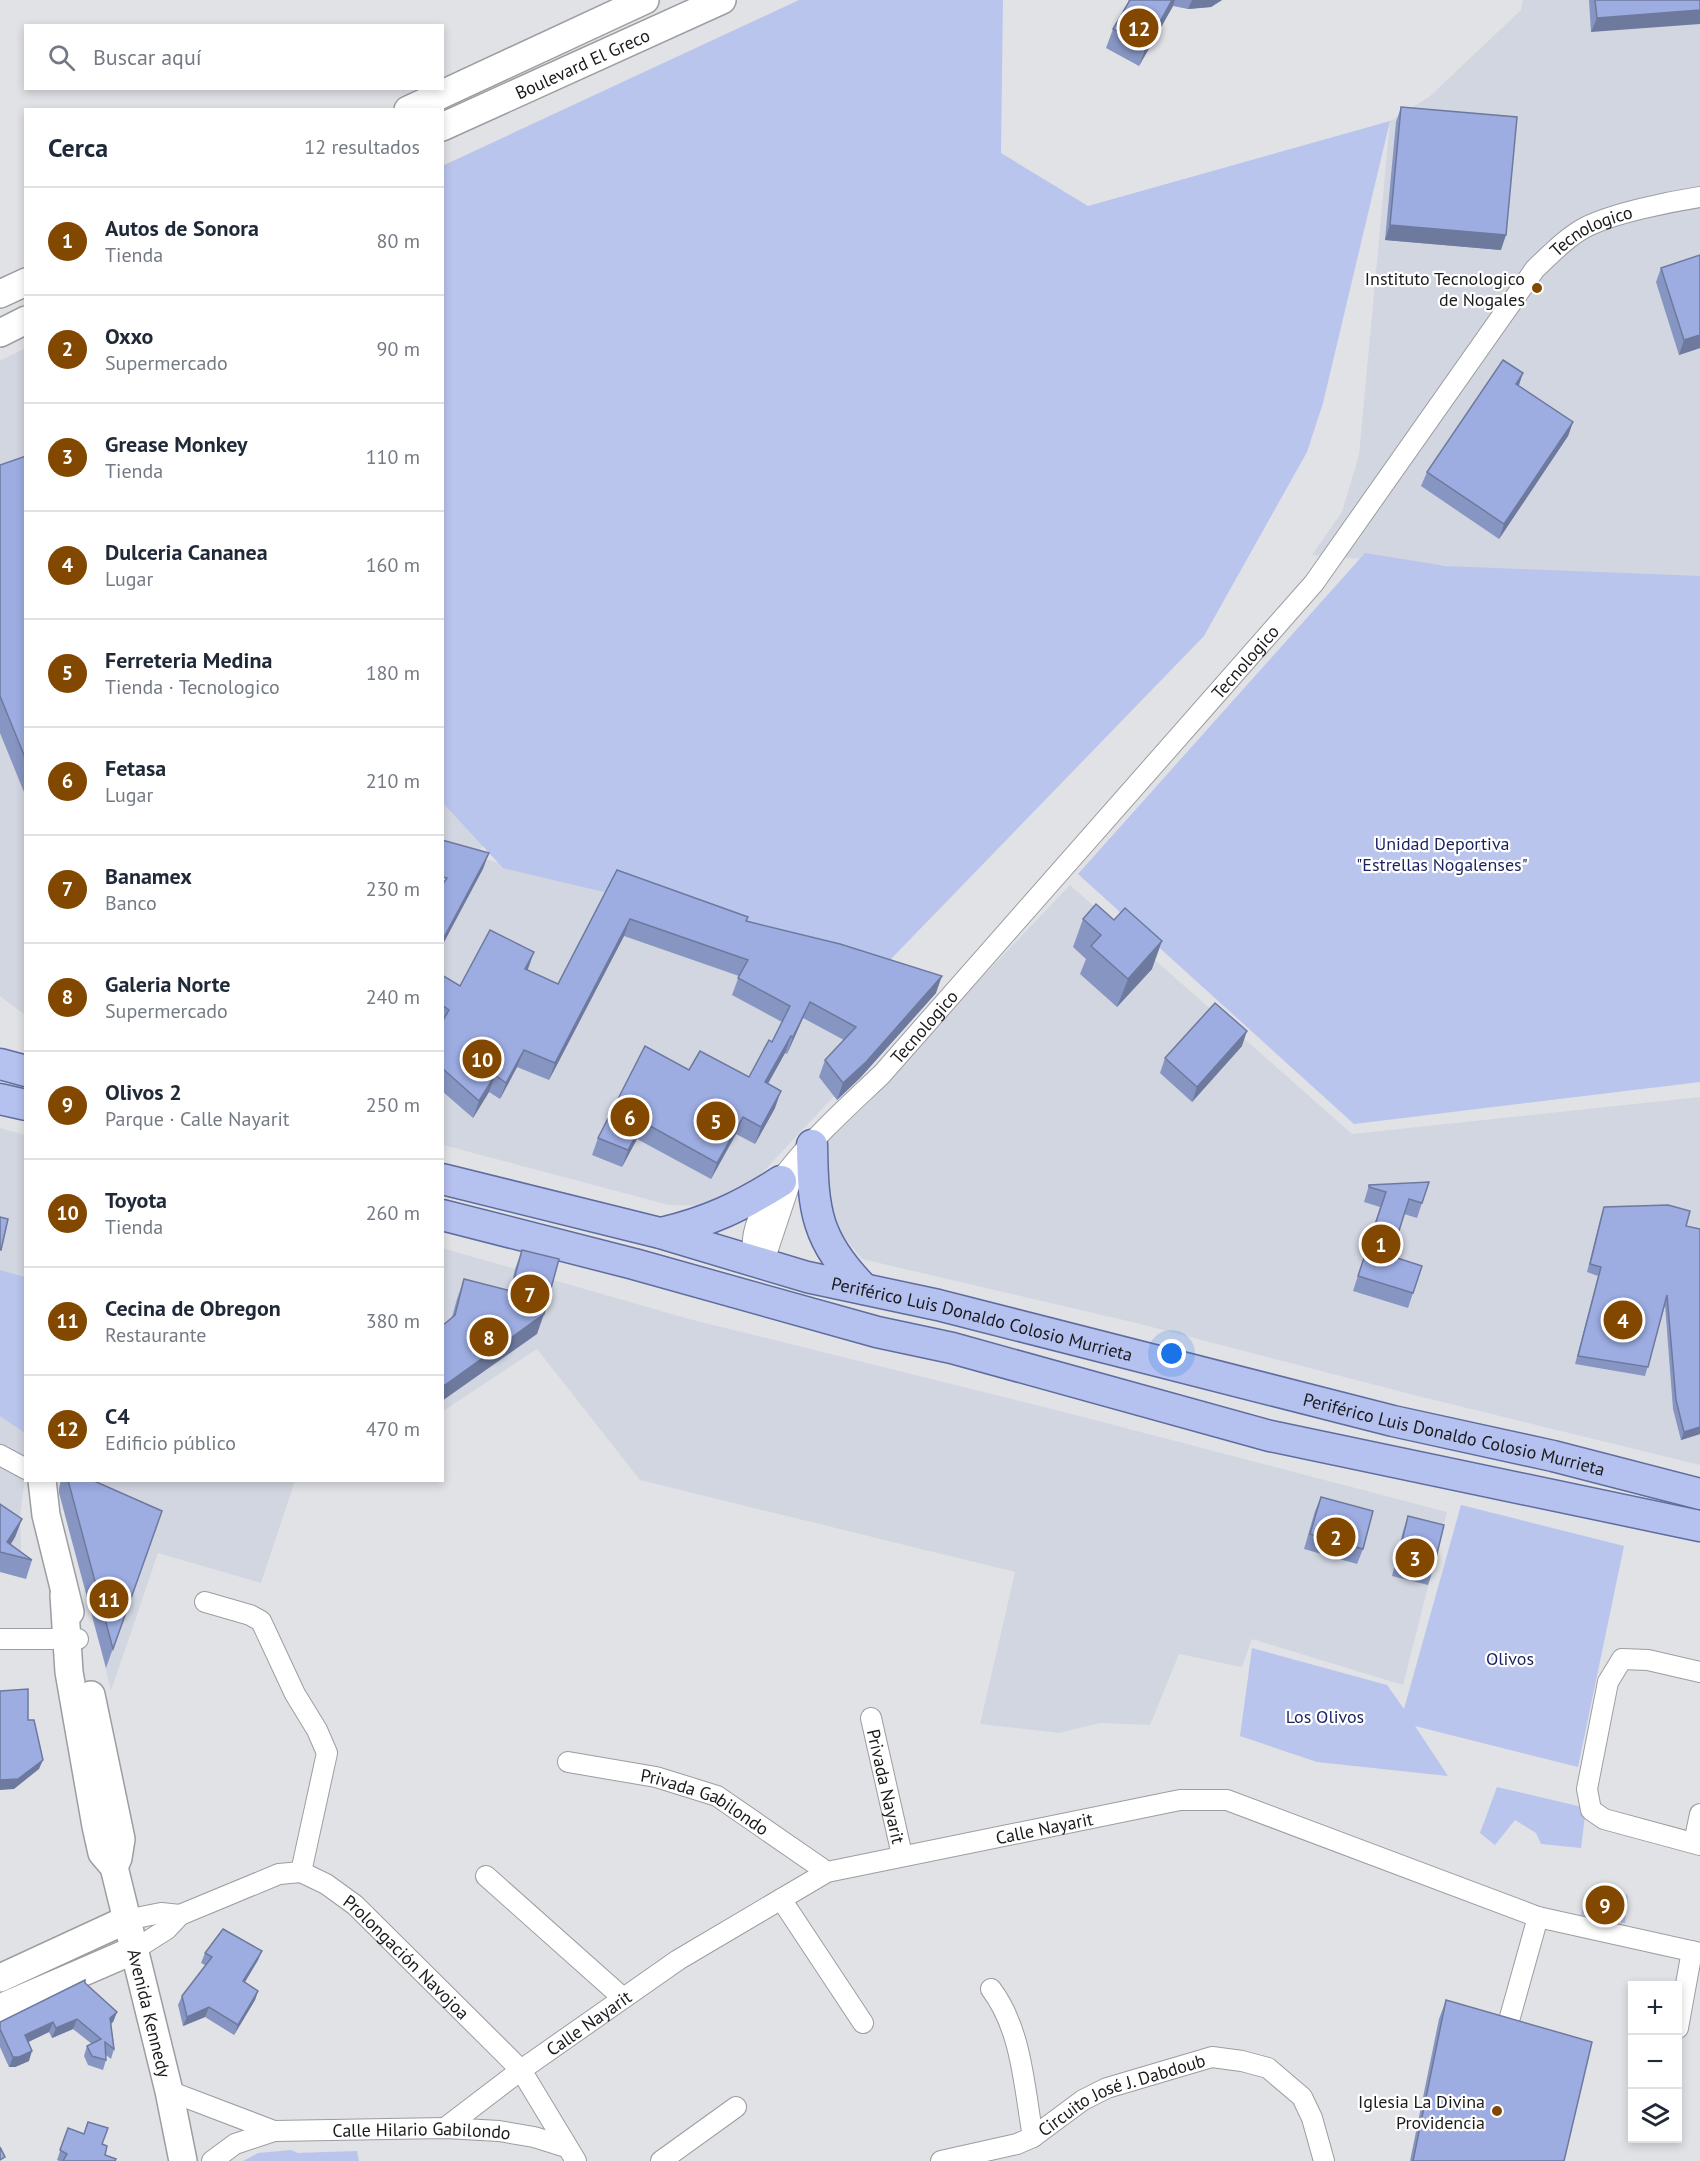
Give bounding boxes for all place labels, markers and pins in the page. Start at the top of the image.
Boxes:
pin: 12 [1120,6,1158,51]
place label: Instituto Tecnologico de Nogales [1365,267,1525,311]
marker: Instituto Tecnologico de Nogales [1530,281,1544,295]
pin: 10 [462,1036,502,1082]
pin: 6 [610,1094,650,1140]
pin: 5 [696,1098,736,1144]
pin: 1 [1362,1222,1400,1266]
pin: 7 [510,1272,550,1316]
pin: 4 [1604,1298,1642,1342]
pin: 8 [470,1314,508,1360]
pin: 2 [1316,1514,1356,1560]
pin: 3 [1396,1536,1434,1580]
pin: 11 [90,1576,128,1622]
pin: 9 [1586,1882,1624,1928]
place label: Iglesia La Divina Providencia [1358,2090,1485,2134]
marker: Iglesia La Divina Providencia [1490,2104,1504,2118]

